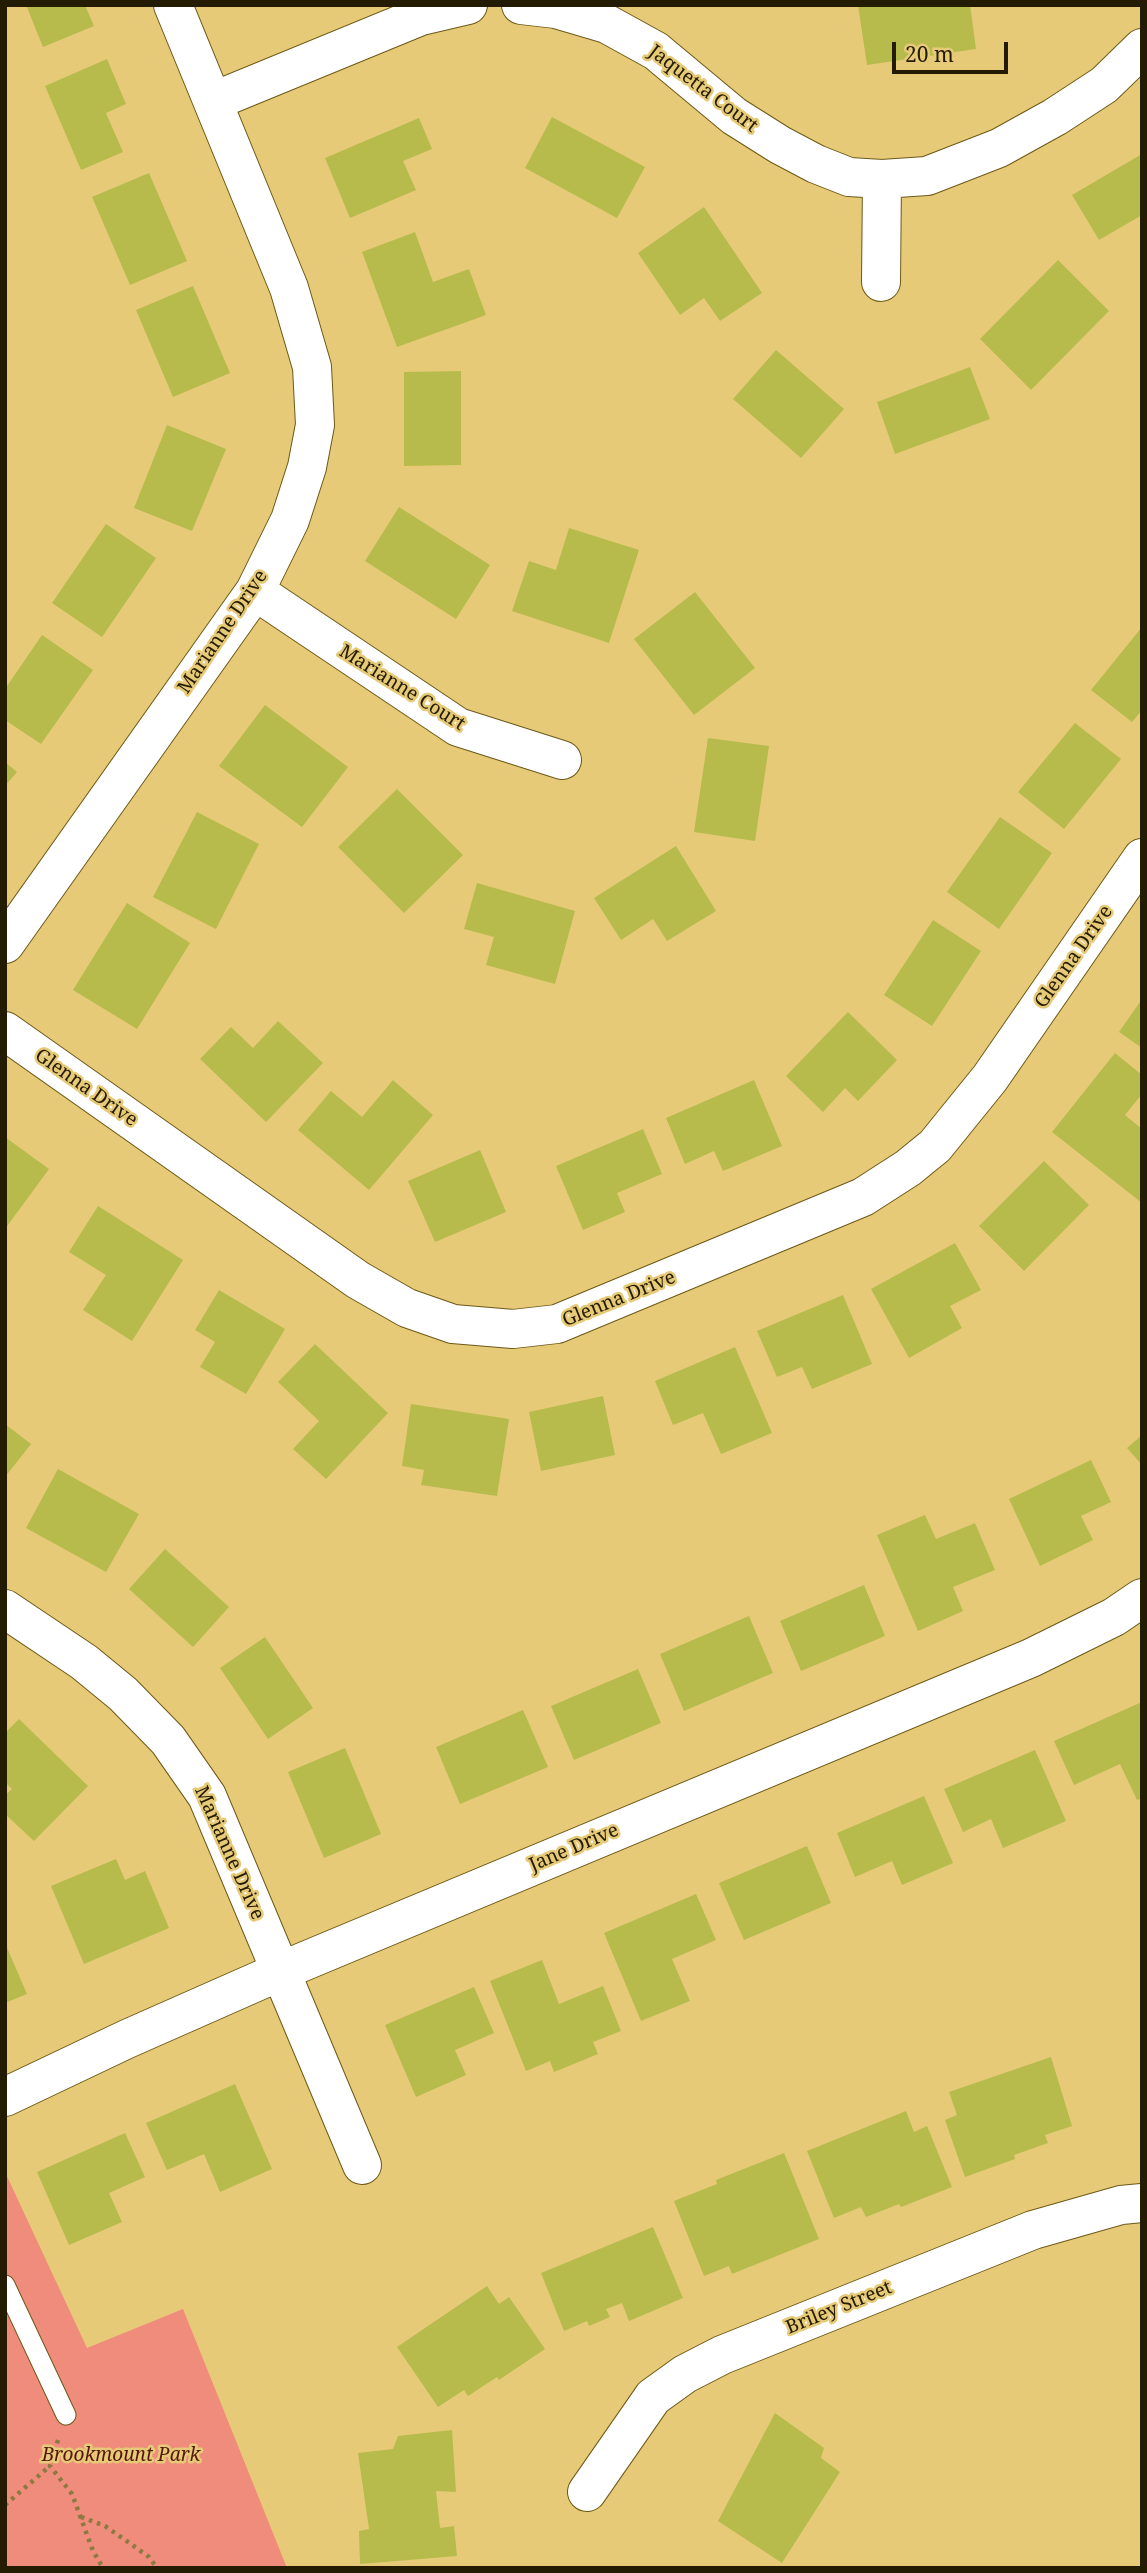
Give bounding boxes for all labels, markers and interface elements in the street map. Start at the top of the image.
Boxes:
scale bar [895,28,1010,72]
text: 20 m [905,40,954,68]
street label: Jaquetta Court [644,41,762,137]
street label: Marianne Drive [173,566,273,698]
street label: Marianne Court [335,640,469,736]
street label: Glenna Drive [1030,901,1118,1013]
street label: Glenna Drive [30,1044,142,1132]
street label: Glenna Drive [559,1266,679,1332]
street label: Marianne Drive [189,1783,269,1923]
street label: Jane Drive [526,1819,622,1877]
street label: Briley Street [783,2276,895,2340]
park label: Brookmount Park [42,2445,200,2467]

